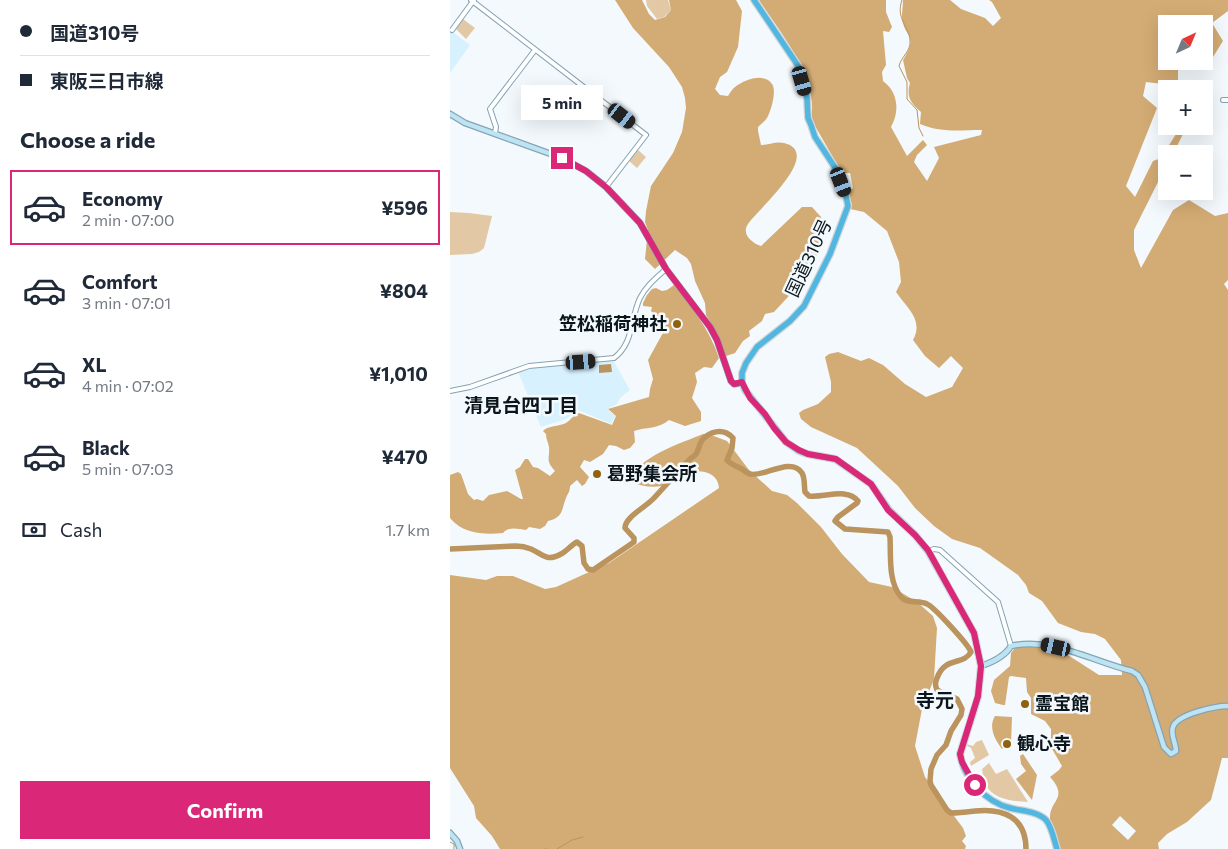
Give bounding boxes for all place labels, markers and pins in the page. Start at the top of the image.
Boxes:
place label: 笠松稲荷神社 [559,312,667,334]
marker: 笠松稲荷神社 [671,318,683,330]
place label: 葛野集会所 [607,462,697,484]
marker: 葛野集会所 [591,468,603,480]
place label: 霊宝館 [1035,692,1089,714]
marker: 霊宝館 [1019,698,1031,710]
place label: 観心寺 [1017,732,1071,754]
marker: 観心寺 [1001,738,1013,750]

